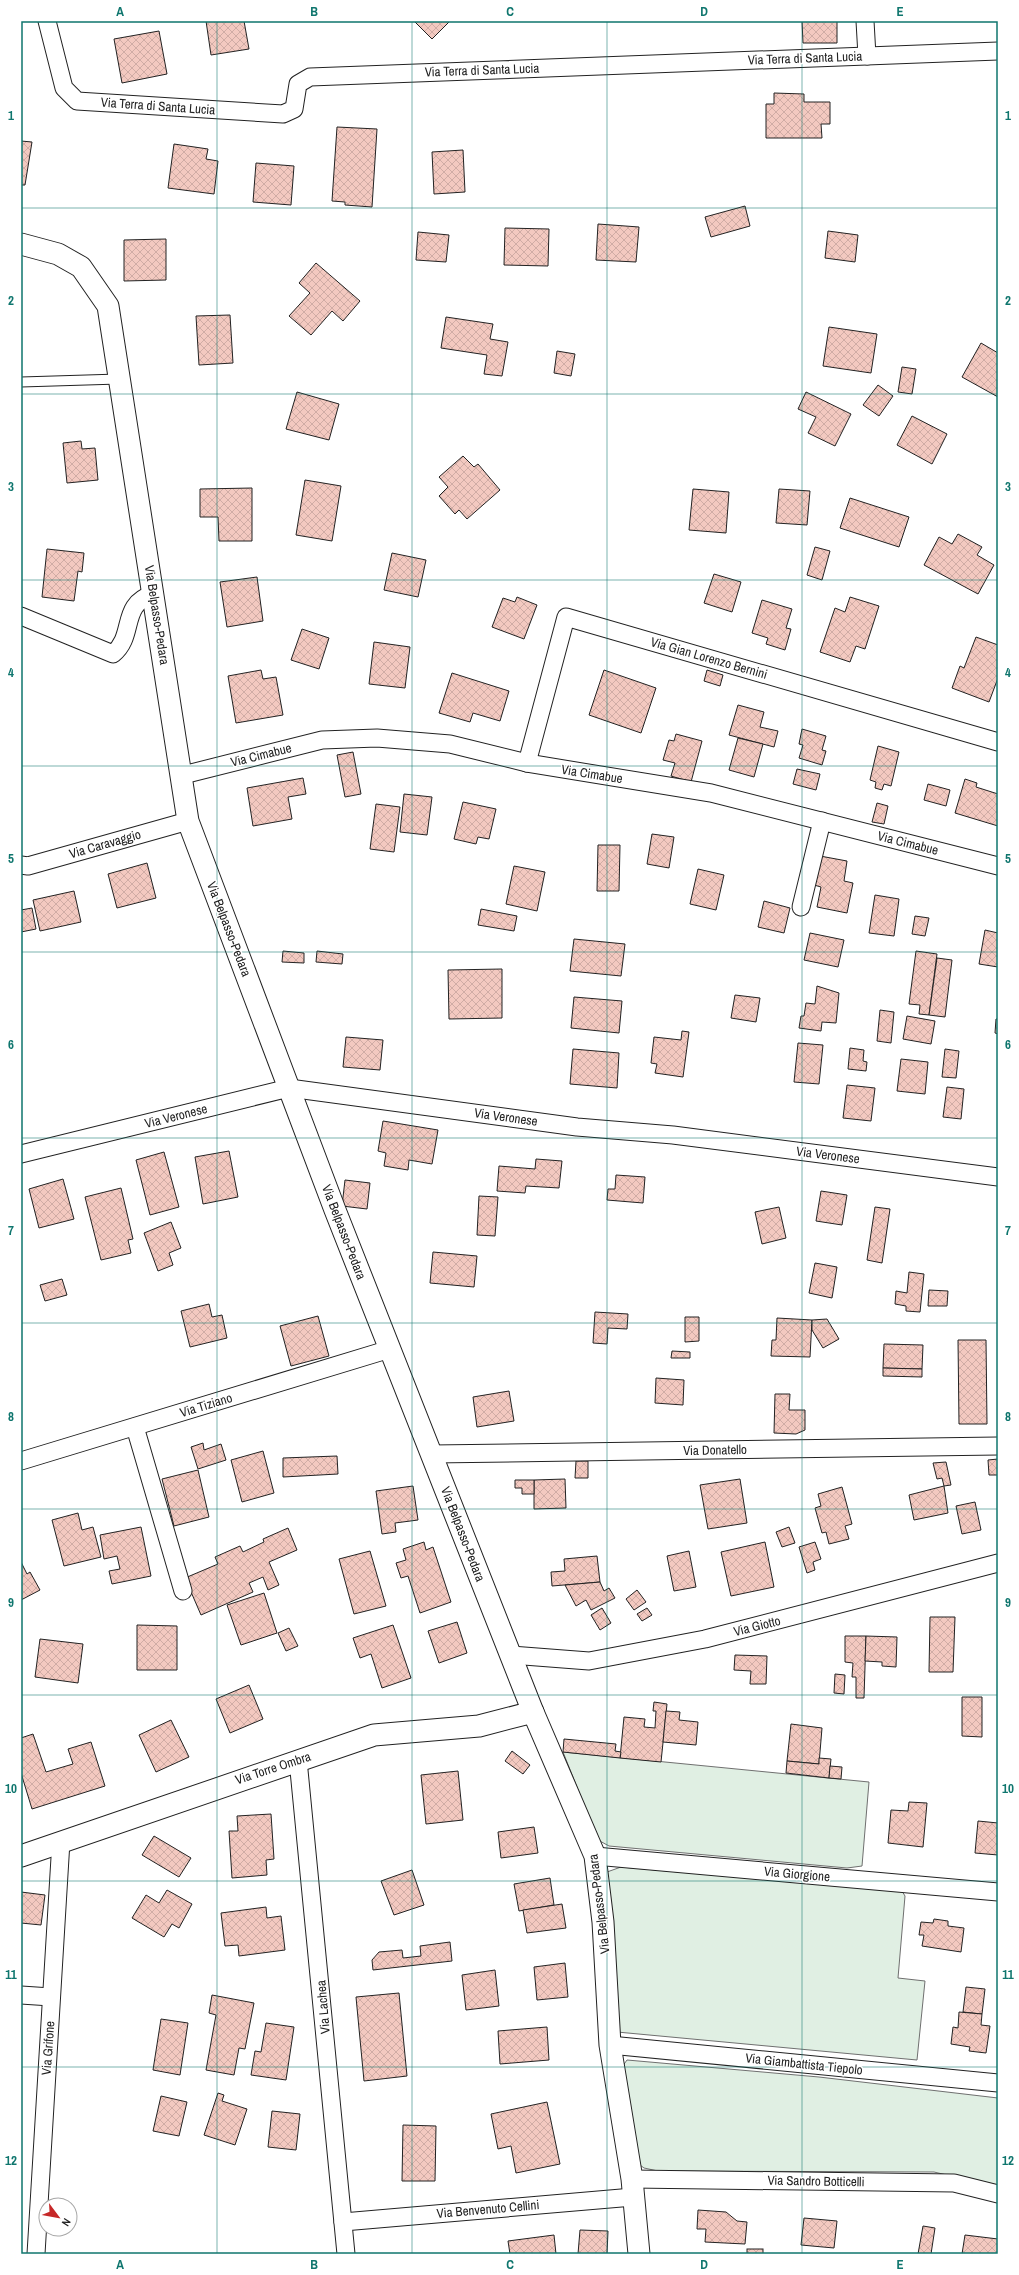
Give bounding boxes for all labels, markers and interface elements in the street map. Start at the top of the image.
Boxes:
text: A [116,3,124,20]
text: B [310,3,318,20]
text: C [506,3,514,20]
text: D [700,3,708,20]
text: E [896,3,904,20]
street label: Via Terra di Santa Lucia [747,48,863,68]
street label: Via Terra di Santa Lucia [424,60,540,80]
street label: Via Terra di Santa Lucia [100,94,216,118]
text: 1 [8,107,14,124]
text: 1 [1005,107,1011,124]
text: 2 [8,292,14,309]
text: 2 [1005,292,1011,309]
text: 3 [8,478,14,495]
text: 3 [1005,478,1011,495]
street label: Via Belpasso-Pedara [141,564,173,666]
street label: Via Gian Lorenzo Bernini [649,633,769,683]
text: 4 [8,664,14,681]
text: 4 [1005,664,1011,681]
street label: Via Cimabue [229,739,293,771]
street label: Via Cimabue [560,761,624,787]
street label: Via Caravaggio [67,826,143,862]
street label: Via Cimabue [876,827,940,859]
text: 5 [8,850,14,867]
text: 5 [1005,850,1011,867]
street label: Via Belpasso-Pedara [203,879,255,979]
text: 6 [8,1036,14,1053]
text: 6 [1005,1036,1011,1053]
street label: Via Veronese [143,1100,209,1132]
street label: Via Veronese [473,1104,539,1130]
street label: Via Veronese [795,1143,861,1167]
street label: Via Belpasso-Pedara [318,1182,370,1282]
text: 7 [8,1222,14,1239]
text: 7 [1005,1222,1011,1239]
street label: Via Tiziano [178,1389,234,1421]
text: 8 [8,1408,14,1425]
text: 8 [1005,1408,1011,1425]
street label: Via Donatello [683,1441,747,1459]
street label: Via Belpasso-Pedara [437,1484,489,1584]
text: 9 [8,1594,14,1611]
text: 9 [1005,1594,1011,1611]
street label: Via Giotto [732,1612,782,1640]
street label: Via Torre Ombra [233,1748,313,1788]
text: 10 [5,1780,17,1797]
text: 10 [1002,1780,1014,1797]
street label: Via Belpasso-Pedara [584,1853,614,1955]
street label: Via Giorgione [763,1863,831,1885]
text: 11 [5,1966,17,1983]
text: 11 [1002,1966,1014,1983]
street label: Via Lachea [312,1979,334,2035]
street label: Via Grifone [38,2020,58,2076]
street label: Via Giambattista Tiepolo [744,2049,864,2079]
text: 12 [5,2152,17,2169]
text: 12 [1002,2152,1014,2169]
street label: Via Sandro Botticelli [767,2172,865,2190]
street label: Via Benvenuto Cellini [436,2196,540,2222]
north arrow [38,2197,78,2237]
text: N [59,2216,74,2229]
text: A [116,2256,124,2273]
text: B [310,2256,318,2273]
text: C [506,2256,514,2273]
text: D [700,2256,708,2273]
text: E [896,2256,904,2273]

